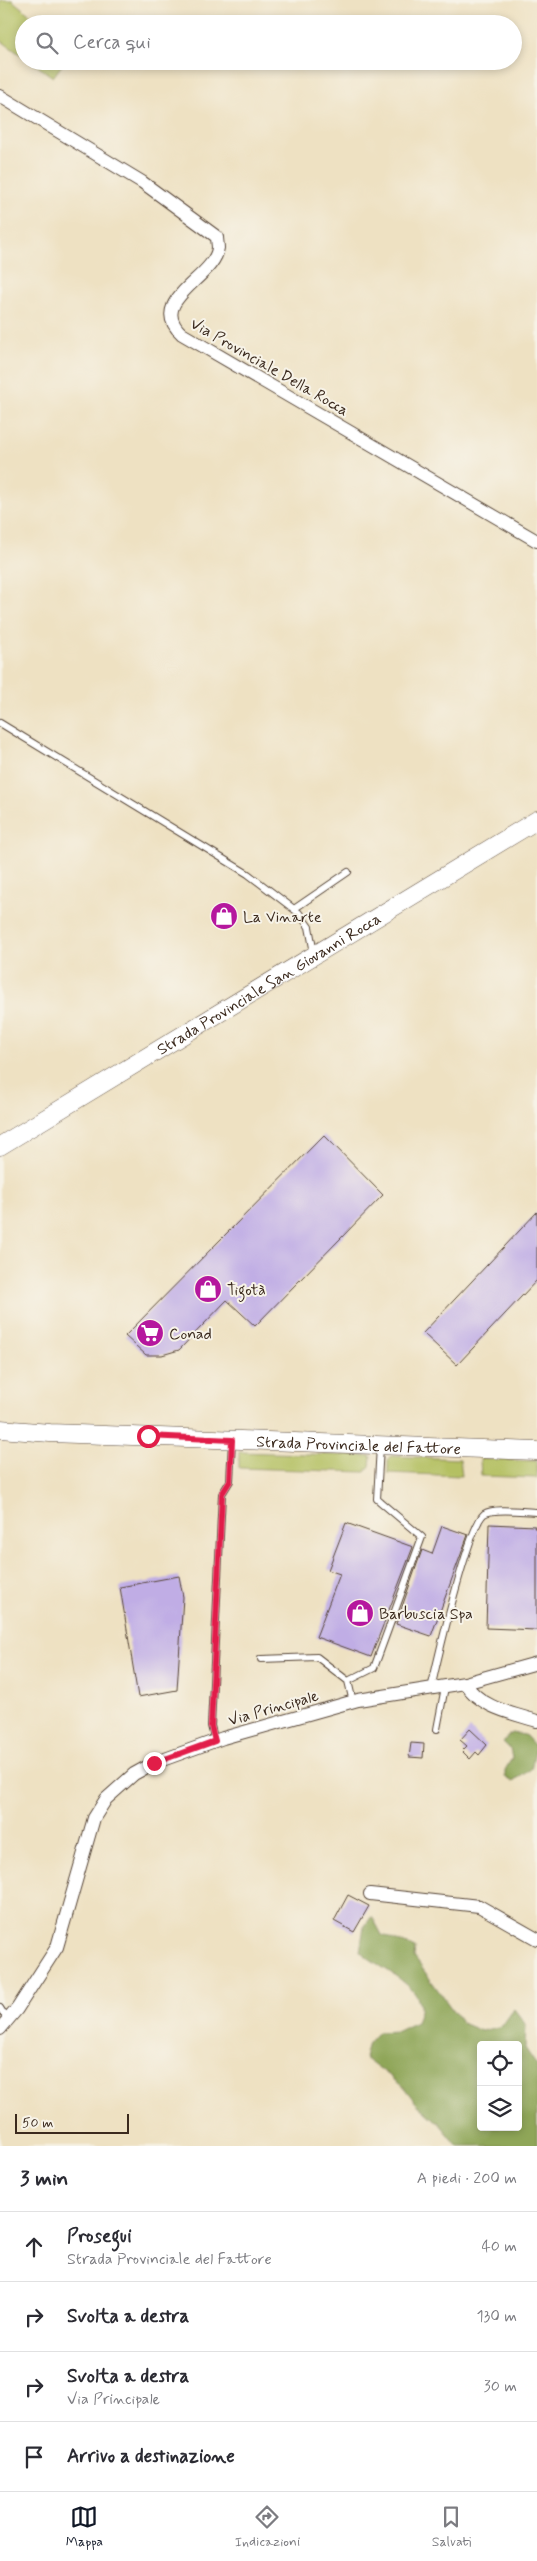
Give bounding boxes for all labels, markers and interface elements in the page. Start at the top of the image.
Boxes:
search box [15,15,522,70]
icon: search [33,29,61,57]
text: Cerca qui [73,30,151,55]
street label: Via Provinciale Della Rocca [186,313,352,421]
shop icon: La Vinarte [209,901,239,931]
place label: La Vinarte [243,907,322,928]
street label: Strada Provinciale San Giovanni Rocca [153,908,385,1060]
shop icon: Tigotà [193,1274,223,1304]
place label: Tigotà [227,1280,266,1302]
supermarket icon: Conad [135,1318,165,1348]
place label: Conad [169,1324,212,1345]
route start [137,1425,160,1448]
street label: Strada Provinciale del Fattore [256,1432,461,1460]
shop icon: Barbuscia Spa [345,1598,375,1628]
place label: Barbuscia Spa [379,1604,473,1625]
street label: Via Principale [226,1685,322,1731]
route end [143,1752,166,1775]
map controls [477,2041,522,2131]
button: locate [477,2041,522,2086]
button: layers [477,2086,522,2131]
scale bar [15,2111,129,2134]
text: 50 m [22,2114,53,2132]
text: 3 min [20,2165,68,2193]
text: A piedi · 200 m [417,2168,517,2189]
text: Prosegui [67,2224,132,2249]
icon: ahead [20,2233,48,2261]
text: 40 m [481,2236,517,2257]
text: Strada Provinciale del Fattore [67,2249,272,2270]
icon: right [20,2303,48,2331]
text: Svolta a destra [67,2304,189,2329]
text: 130 m [476,2306,517,2327]
text: Svolta a destra [67,2364,189,2389]
icon: right [20,2373,48,2401]
text: 30 m [484,2376,517,2397]
text: Via Principale [67,2389,160,2410]
icon: arrive [20,2443,48,2471]
text: Arrivo a destinazione [67,2444,235,2469]
tab: Mappa [66,2503,103,2551]
tab: Indicazioni [235,2503,300,2551]
tab: Salvati [432,2503,471,2551]

